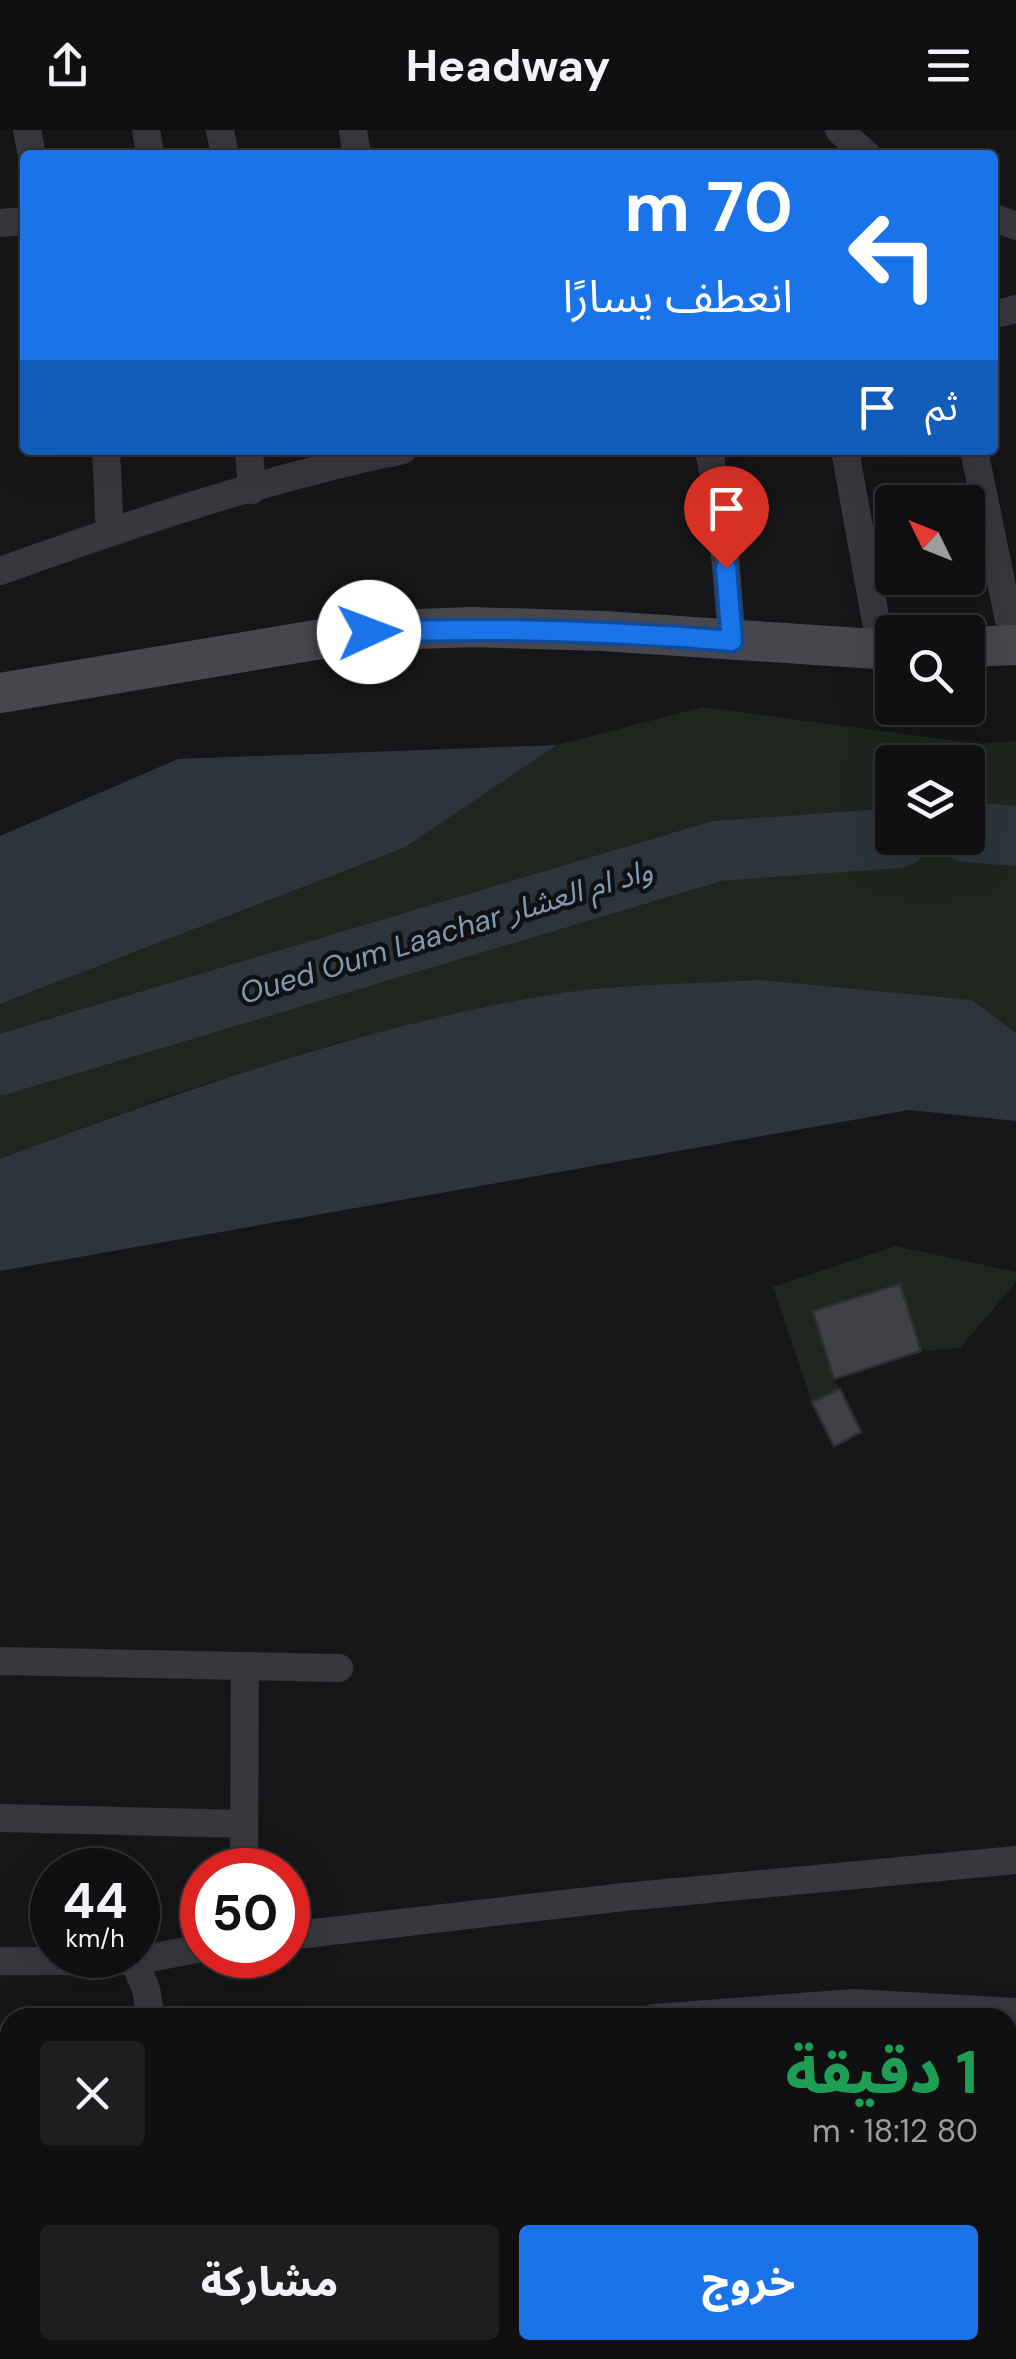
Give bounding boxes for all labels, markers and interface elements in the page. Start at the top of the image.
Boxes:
text: Headway [406,36,610,95]
icon: share [40,38,95,93]
icon: menu [921,38,976,93]
text: 70 m [624,162,793,253]
icon: left [828,190,958,320]
text: انعطف يسارًا [563,267,793,326]
icon: arrive [850,380,905,435]
text: ثم [925,382,958,432]
pin [684,466,769,569]
icon: arrive [699,481,754,536]
north arrow [875,485,985,595]
map controls [875,485,985,855]
position arrow [317,580,421,684]
button: search [875,615,985,725]
button: layers [875,745,985,855]
water label: Oued Oum Laachar واد ام العشار [235,850,658,1016]
speed limit sign: 50 [180,1848,310,1978]
text: 44 [63,1868,128,1934]
text: km/h [65,1922,125,1955]
text: 1 دقيقة [785,2033,978,2112]
button: close [40,2041,145,2146]
text: 80 m · 18:12 [812,2110,978,2152]
button: مشاركة [40,2225,499,2340]
button: خروج [519,2225,978,2340]

